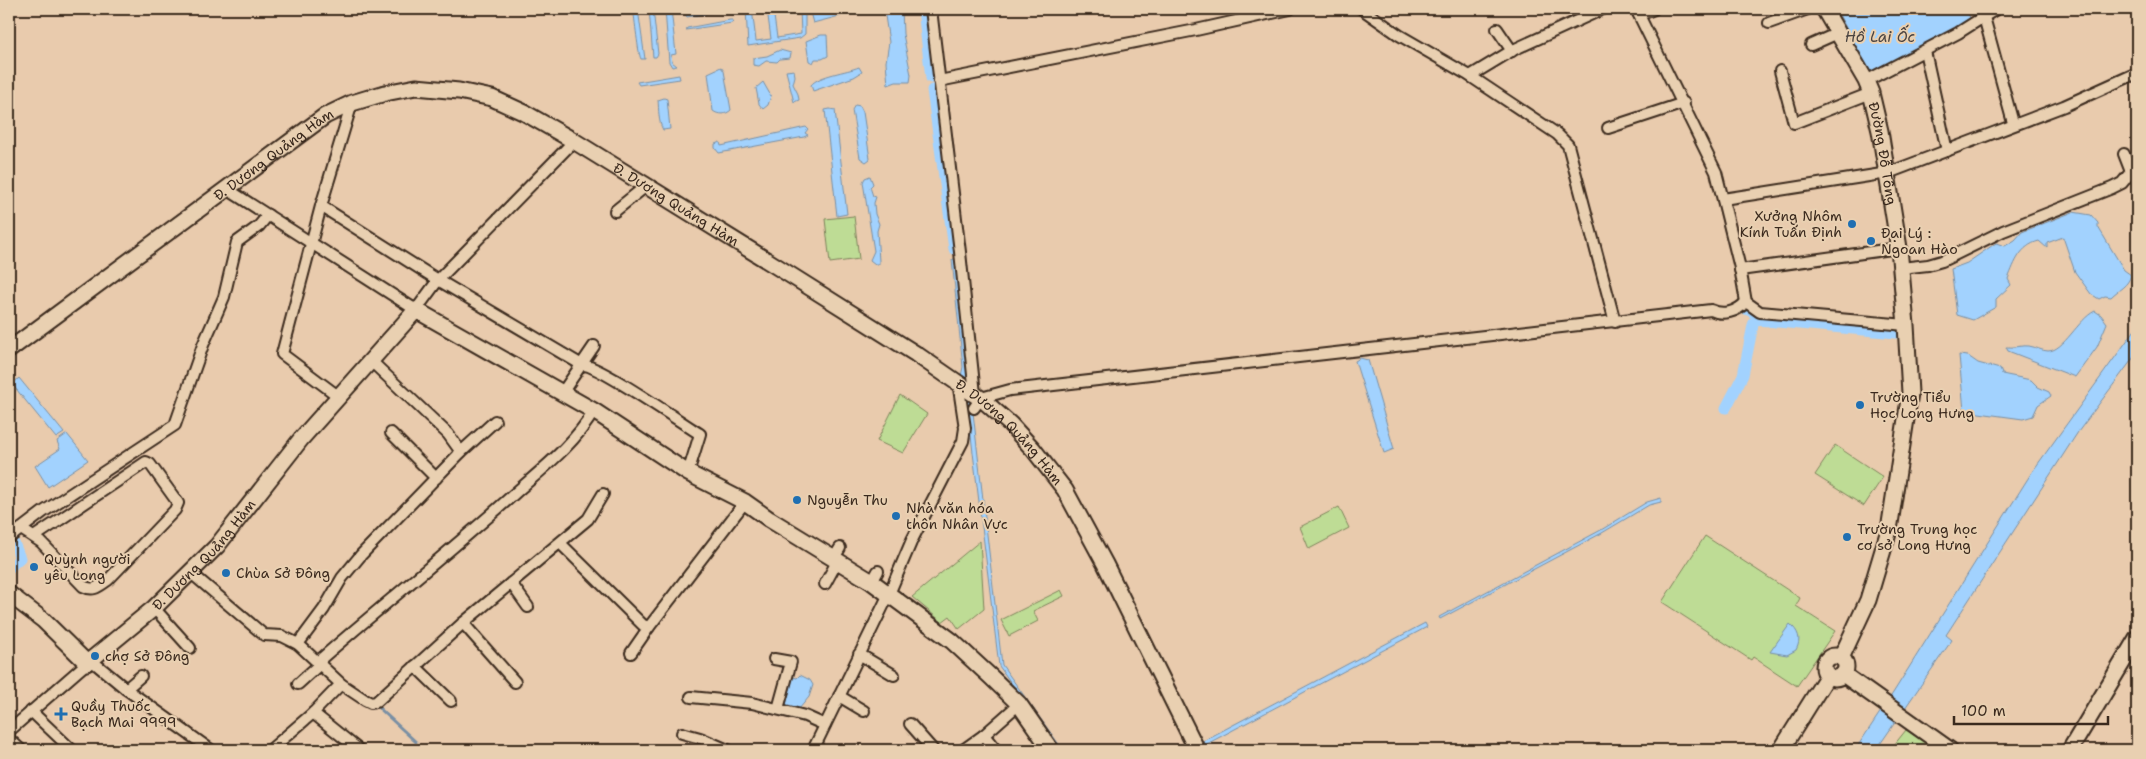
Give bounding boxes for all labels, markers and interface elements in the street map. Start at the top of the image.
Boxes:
water label: Hồ Lai Ốc [1845,24,1916,47]
street label: Đường Đỗ Tông [1864,100,1901,206]
street label: Đ. Dương Quảng Hàm [210,104,336,205]
street label: Đ. Dương Quảng Hàm [610,158,742,250]
place label: Xưởng Nhôm Kính Tuấn Định [1740,207,1842,241]
marker: Xưởng Nhôm Kính Tuấn Định [1846,218,1858,230]
place label: Đại Lý : Ngoan Hào [1881,224,1958,258]
marker: Đại Lý : Ngoan Hào [1865,235,1877,247]
street label: Đ. Dương Quảng Hàm [952,375,1067,489]
place label: Trường Tiểu Học Long Hưng [1870,388,1974,422]
marker: Trường Tiểu Học Long Hưng [1854,399,1866,411]
place label: Nguyễn Thu [807,491,888,509]
marker: Nguyễn Thu [791,494,803,506]
street label: Đ. Dương Quảng Hàm [148,496,259,614]
place label: Nhà văn hóa thôn Nhân Vực [906,499,1008,533]
marker: Nhà văn hóa thôn Nhân Vực [890,510,902,522]
place label: Trường Trung học cơ sở Long Hưng [1857,520,1977,554]
marker: Trường Trung học cơ sở Long Hưng [1841,531,1853,543]
place label: Quỳnh người yêu Long [44,550,131,584]
marker: Quỳnh người yêu Long [28,561,40,573]
place label: Chùa Sở Đông [236,564,330,582]
marker: Chùa Sở Đông [220,567,232,579]
place label: chợ Sở Đông [105,647,189,665]
marker: chợ Sở Đông [89,650,101,662]
scale bar [1954,694,2107,726]
place label: Quầy Thuốc Bạch Mai 9999 [71,697,176,731]
text: 100 m [1961,701,2006,721]
marker: Quầy Thuốc Bạch Mai 9999 [55,708,67,720]

